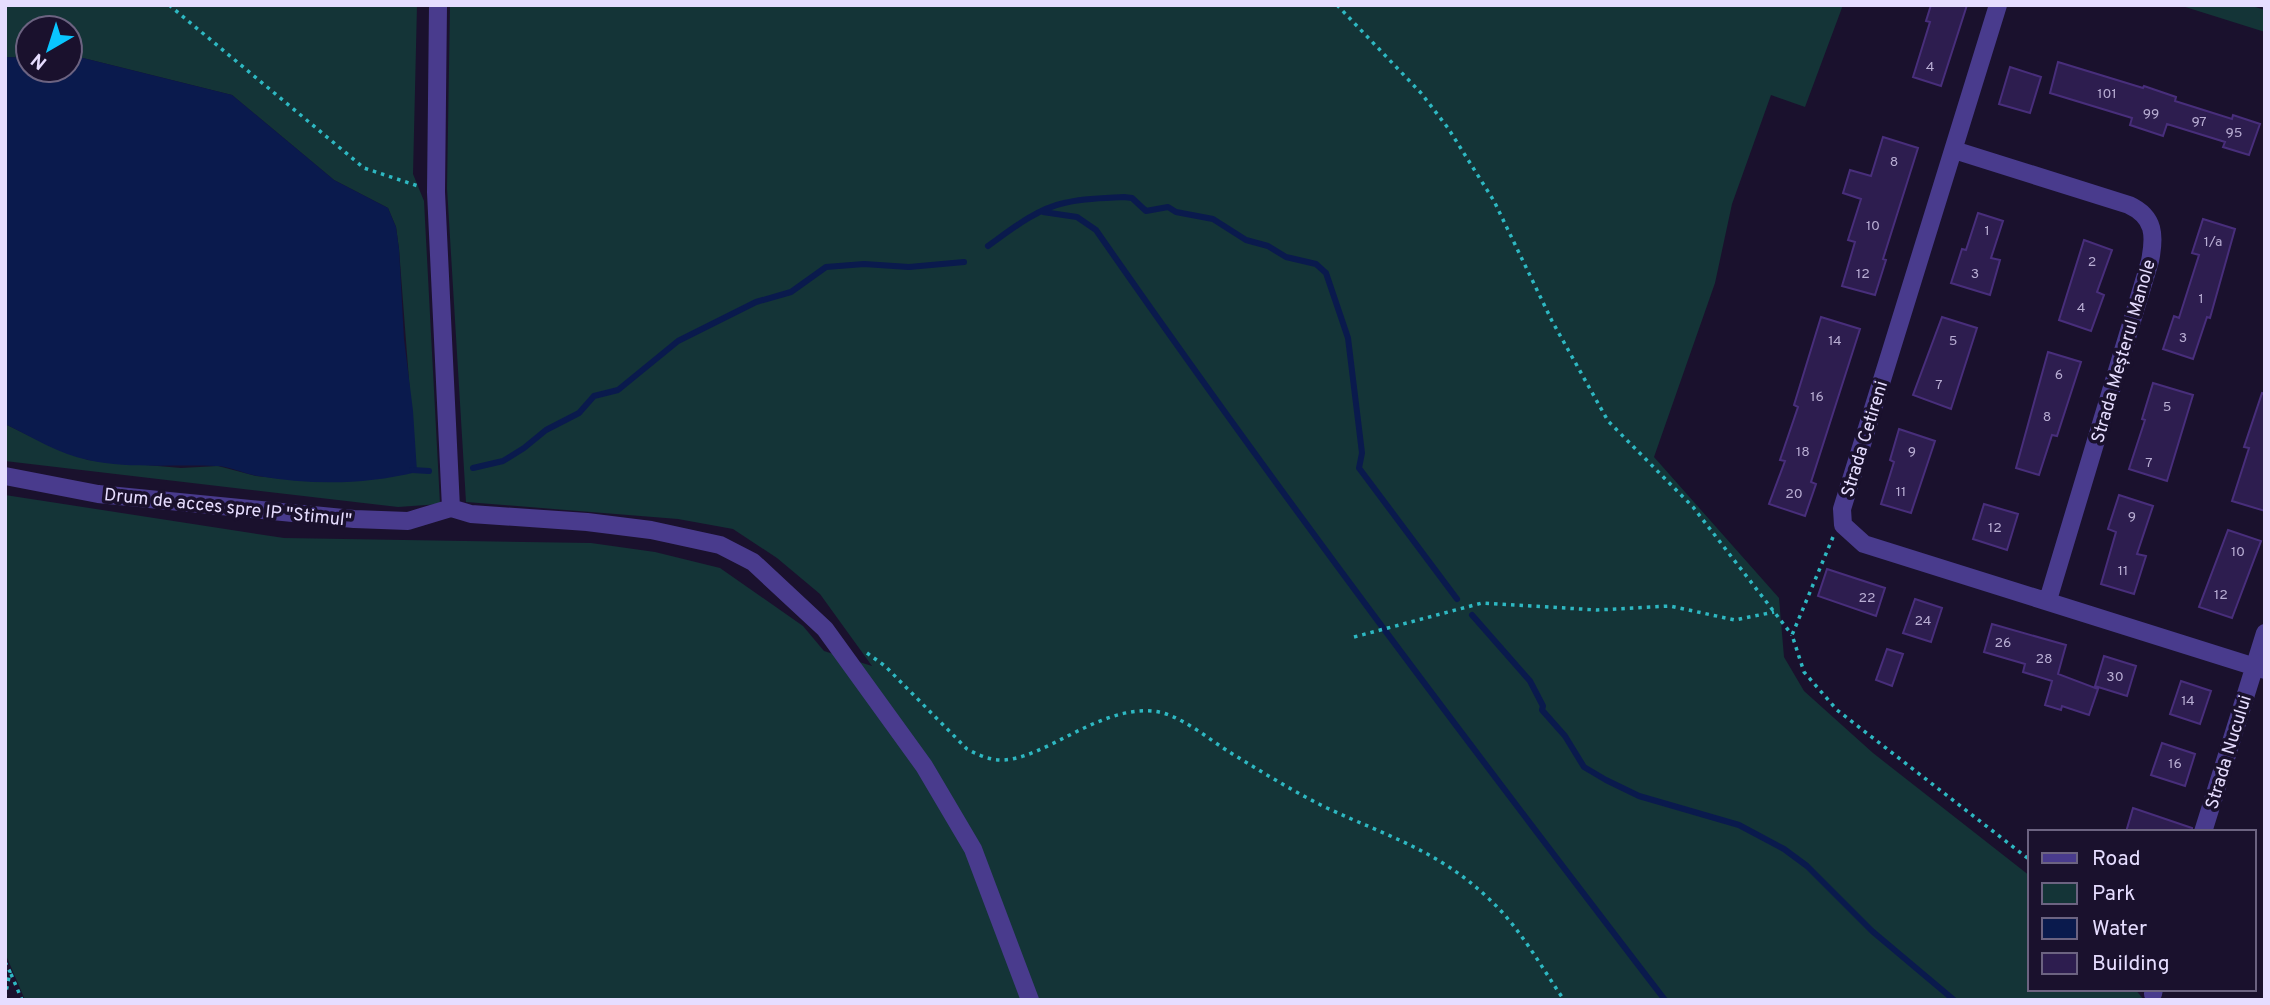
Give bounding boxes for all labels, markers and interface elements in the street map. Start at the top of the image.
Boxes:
north arrow [14,14,84,84]
text: N [27,47,52,74]
house number: 4 [1926,59,1934,76]
house number: 101 [2097,86,2117,103]
house number: 99 [2143,106,2159,123]
house number: 97 [2191,114,2207,131]
house number: 95 [2225,125,2243,142]
house number: 8 [1890,154,1898,171]
house number: 10 [1866,218,1880,235]
house number: 1 [1984,223,1990,240]
house number: 1/a [2204,234,2222,251]
house number: 2 [2088,254,2096,271]
street label: Strada Meșterul Manole [2087,257,2162,446]
house number: 12 [1856,266,1870,283]
house number: 3 [1971,266,1979,283]
house number: 1 [2198,291,2204,308]
house number: 4 [2077,300,2085,317]
house number: 3 [2179,330,2187,347]
house number: 14 [1828,333,1842,350]
house number: 5 [1949,333,1957,350]
house number: 6 [2055,367,2063,384]
house number: 7 [1935,377,1943,394]
street label: Strada Cetireni [1837,379,1894,500]
house number: 16 [1810,389,1824,406]
house number: 5 [2163,399,2171,416]
house number: 8 [2043,409,2051,426]
house number: 18 [1796,444,1810,461]
house number: 9 [1908,444,1916,461]
house number: 7 [2145,455,2153,472]
street label: Drum de acces spre IP "Stimul" [103,484,353,533]
house number: 11 [1896,484,1906,501]
house number: 20 [1785,486,1803,503]
house number: 9 [2128,509,2136,526]
house number: 12 [1988,520,2002,537]
house number: 10 [2231,544,2245,561]
house number: 11 [2118,563,2128,580]
house number: 12 [2214,587,2228,604]
house number: 22 [1858,590,1876,607]
house number: 24 [1914,613,1932,630]
house number: 26 [1995,635,2011,652]
house number: 28 [2035,651,2053,668]
house number: 30 [2106,669,2124,686]
house number: 14 [2181,693,2195,710]
street label: Strada Nucului [2201,693,2258,812]
house number: 16 [2168,756,2182,773]
legend [2028,830,2256,991]
text: Road [2092,846,2141,873]
text: Park [2092,881,2135,908]
text: Water [2092,916,2147,943]
text: Building [2092,951,2170,978]

